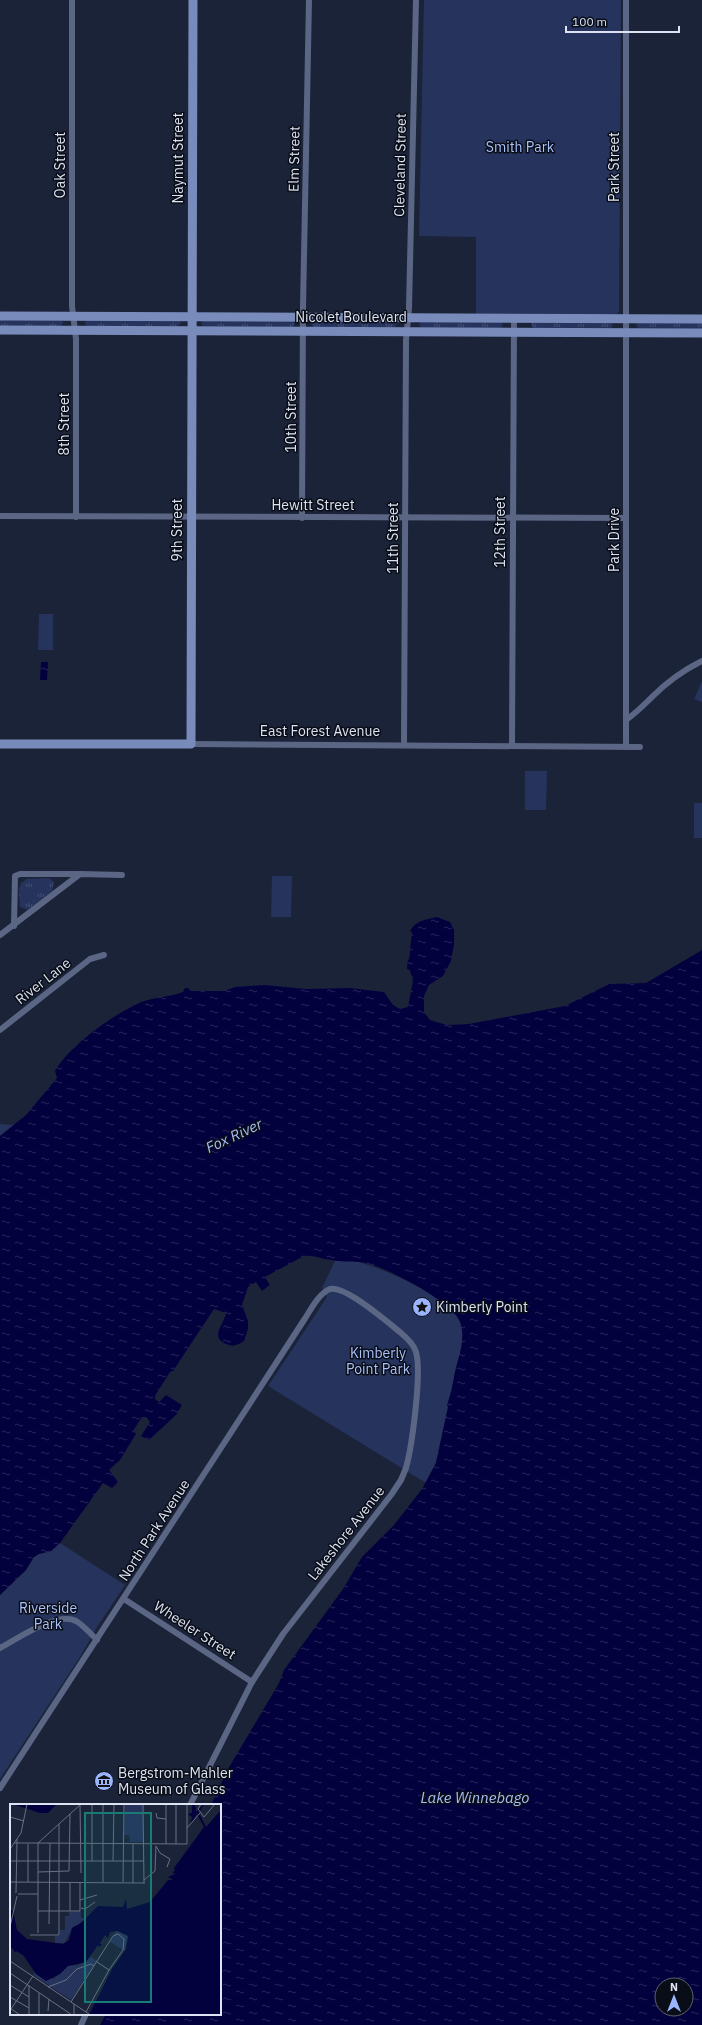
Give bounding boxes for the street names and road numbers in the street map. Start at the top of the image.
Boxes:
street label: Naymut Street [169,112,187,204]
street label: Cleveland Street [390,113,410,217]
street label: Elm Street [284,126,304,192]
street label: Oak Street [51,132,69,198]
street label: Park Street [605,132,623,202]
street label: Nicolet Boulevard [295,308,407,326]
street label: 10th Street [282,381,300,453]
street label: 8th Street [55,392,73,455]
street label: Hewitt Street [271,496,355,514]
street label: 12th Street [491,496,509,568]
street label: 9th Street [168,498,186,561]
street label: 11th Street [384,502,402,574]
street label: Park Drive [605,508,623,572]
street label: East Forest Avenue [260,722,380,740]
street label: River Lane [12,954,75,1008]
street label: North Park Avenue [114,1476,194,1584]
street label: Lakeshore Avenue [304,1482,389,1584]
street label: Wheeler Street [151,1597,239,1663]

